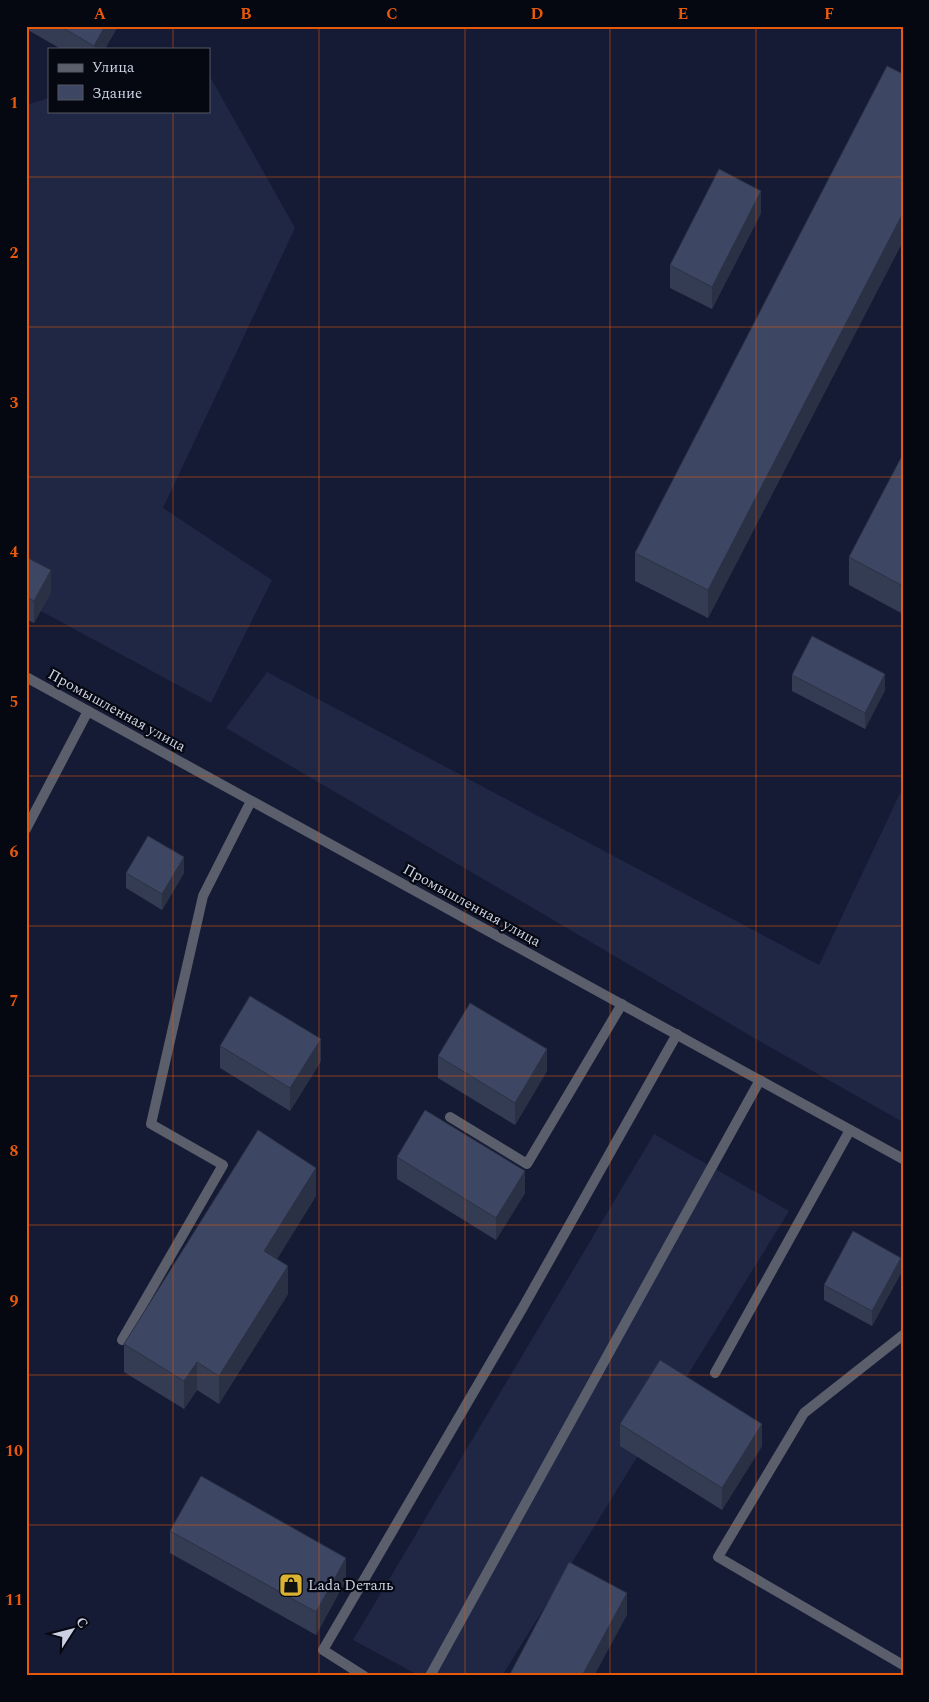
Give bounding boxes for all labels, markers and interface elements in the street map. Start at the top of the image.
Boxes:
text: A [94,2,107,26]
text: B [240,2,252,26]
text: C [386,2,398,26]
text: D [531,2,544,26]
text: E [678,2,688,26]
text: F [824,2,834,26]
legend [48,48,210,112]
text: Улица [92,56,135,79]
text: Здание [92,82,142,105]
text: 1 [10,91,18,115]
text: 2 [10,241,19,265]
text: 3 [10,391,19,415]
text: 4 [10,540,19,564]
street label: Промышленная улица [44,663,191,758]
text: 5 [10,690,18,714]
text: 6 [10,840,19,864]
street label: Промышленная улица [399,858,546,953]
text: 7 [10,989,19,1013]
text: 8 [10,1139,19,1163]
text: 9 [10,1289,19,1313]
text: 10 [5,1439,23,1463]
shop icon: Lada Dеталь [278,1572,304,1598]
place label: Lada Dеталь [308,1574,394,1597]
text: 11 [5,1588,23,1612]
north arrow [48,1604,98,1654]
text: С [71,1612,94,1633]

